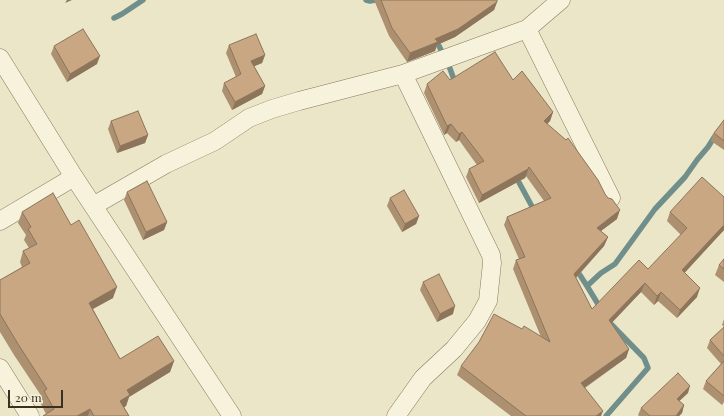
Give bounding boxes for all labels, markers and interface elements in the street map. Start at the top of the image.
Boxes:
scale bar [10,382,65,408]
text: 20 m [15,389,42,405]

